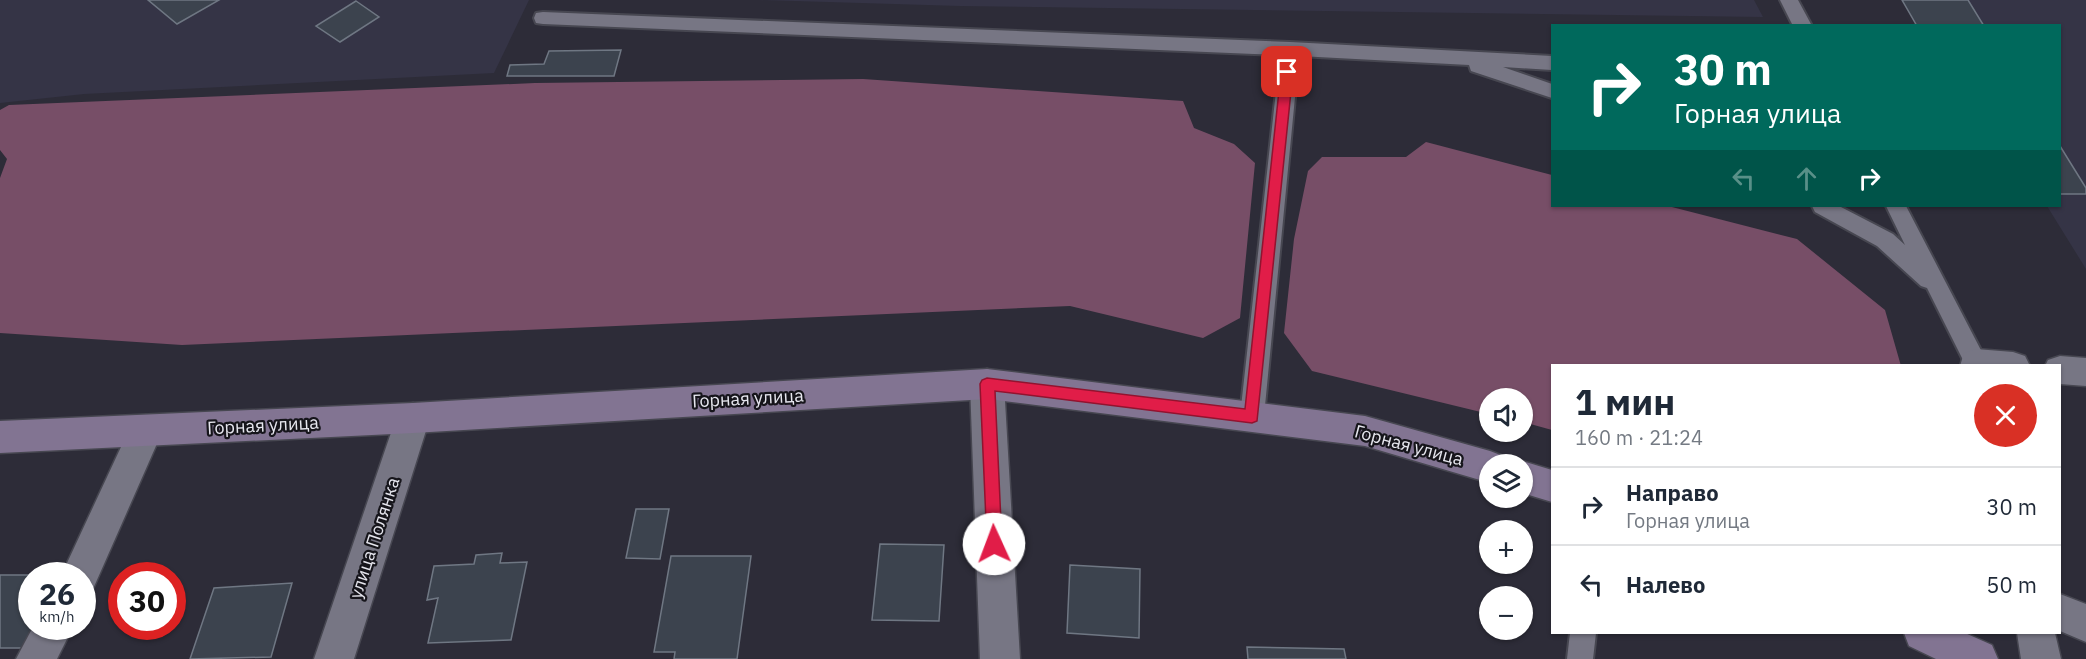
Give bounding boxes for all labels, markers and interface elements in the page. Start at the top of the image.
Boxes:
text: 30 m [1674,42,1772,97]
pin [1261,46,1312,97]
icon: right [1575,48,1653,126]
icon: arrive [1270,55,1303,88]
text: Горная улица [1674,95,1841,130]
icon: left [1727,162,1760,195]
icon: ahead [1790,162,1823,195]
icon: right [1853,162,1886,195]
text: 1 мин [1575,378,1675,425]
street label: Горная улица [692,384,805,412]
button: close [1974,384,2037,447]
map controls [1479,388,1533,640]
button: sound [1479,388,1533,442]
street label: Горная улица [207,411,320,439]
street label: Горная улица [1352,419,1466,471]
text: 160 m · 21:24 [1575,424,1703,451]
button: layers [1479,454,1533,508]
street label: улица Полянка [344,474,405,602]
text: Направо [1626,478,1719,507]
icon: right [1575,490,1608,523]
text: 30 m [1986,492,2037,521]
text: Горная улица [1626,507,1750,534]
position arrow [962,512,1026,576]
button: + [1479,520,1533,574]
speed limit sign: 30 [108,562,186,640]
icon: left [1575,568,1608,601]
text: Налево [1626,570,1705,599]
text: 50 m [1986,570,2037,599]
text: 26 [39,574,75,613]
button: − [1479,586,1533,640]
text: km/h [39,607,75,626]

